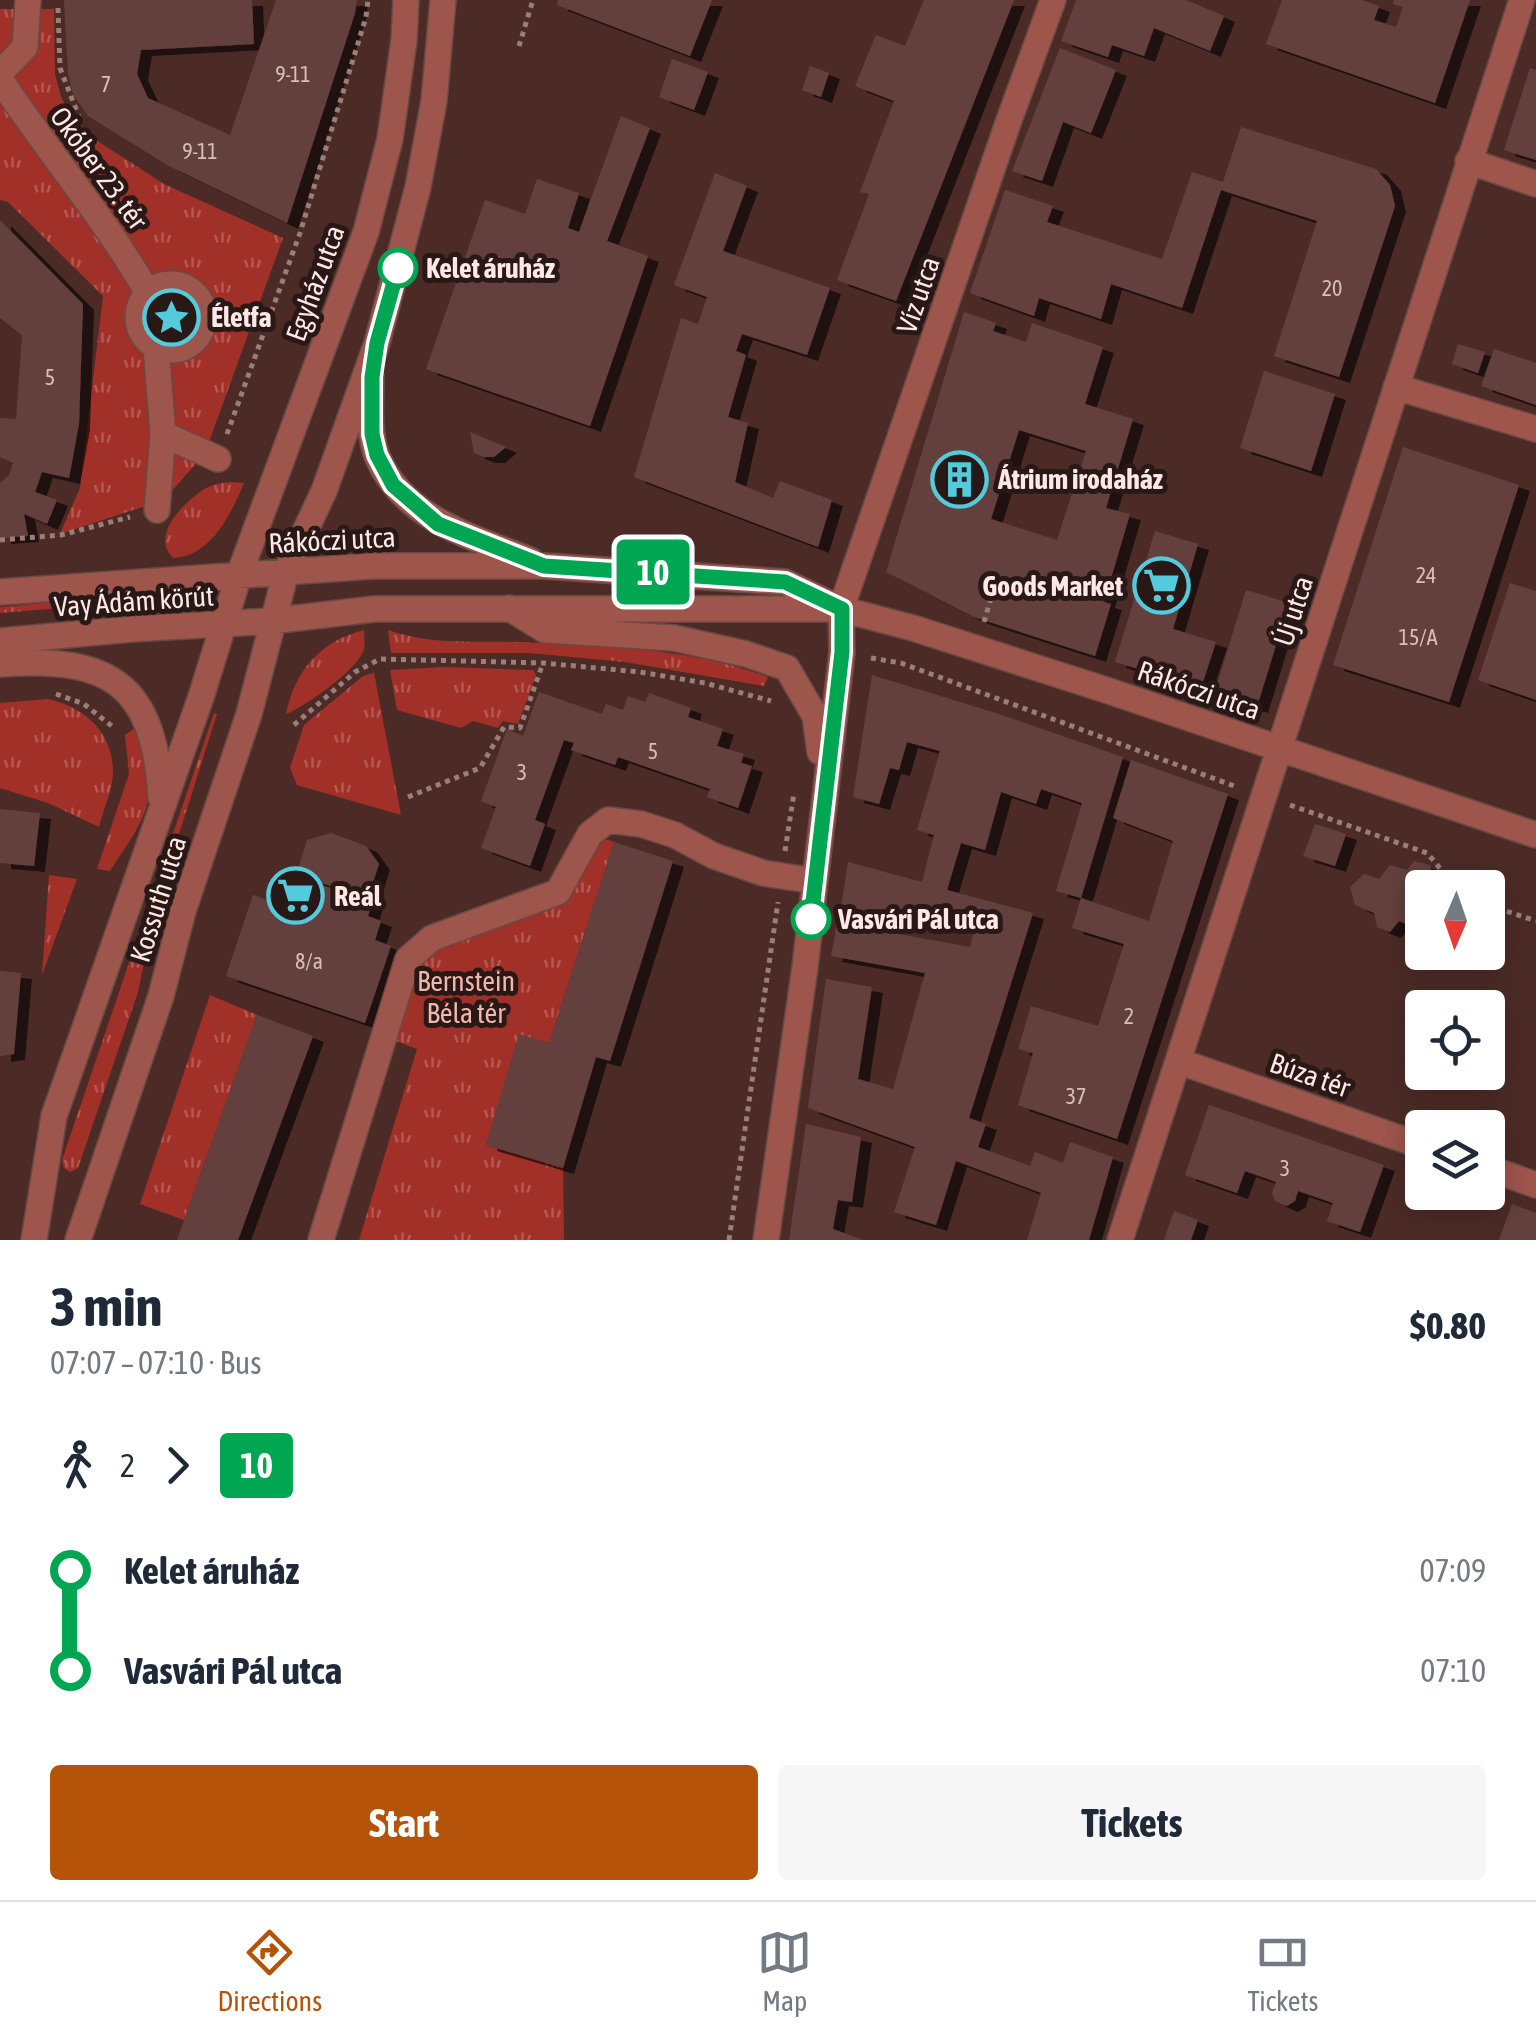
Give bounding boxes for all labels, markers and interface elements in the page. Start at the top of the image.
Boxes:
house number: 9-11 [275,61,311,87]
house number: 7 [101,71,111,97]
street label: Okóber 23. tér [44,101,154,236]
house number: 9-11 [182,138,218,164]
street label: Egyház utca [279,221,351,345]
marker: Kelet áruház [379,249,417,287]
place label: Kelet áruház [426,252,555,284]
street label: Víz utca [890,253,946,337]
house number: 20 [1322,275,1342,301]
place icon: Életfa [142,287,202,347]
place label: Életfa [211,301,272,333]
house number: 5 [45,364,55,390]
building icon: Átrium irodaház [929,449,989,509]
place label: Átrium irodaház [997,463,1163,495]
street label: Rákóczi utca [268,521,396,559]
line badge: 10 [608,540,698,604]
text: 10 [637,552,669,592]
supermarket icon: Goods Market [1132,556,1192,616]
house number: 24 [1416,562,1436,588]
place label: Goods Market [982,570,1123,602]
street label: Új utca [1267,572,1319,650]
street label: Vay Ádám körút [53,579,215,623]
house number: 15/A [1399,624,1438,650]
street label: Rákóczi utca [1134,654,1264,726]
house number: 5 [648,738,658,764]
house number: 3 [517,759,527,785]
street label: Kossuth utca [124,832,192,966]
supermarket icon: Reál [265,866,325,926]
north arrow [1405,870,1505,970]
map controls [1405,870,1505,1210]
place label: Reál [334,880,382,912]
marker: Vasvári Pál utca [792,900,830,938]
place label: Vasvári Pál utca [837,903,999,935]
house number: 8/a [295,948,323,974]
park label: Bernstein Béla tér [417,965,515,1029]
button: locate [1405,990,1505,1090]
house number: 2 [1124,1003,1134,1029]
street label: Búza tér [1266,1046,1355,1104]
house number: 37 [1066,1083,1086,1109]
button: layers [1405,1110,1505,1210]
house number: 3 [1280,1155,1290,1181]
text: 3 min [50,1275,162,1338]
text: $0.80 [1410,1304,1486,1347]
text: 07:07 – 07:10 · Bus [50,1344,261,1381]
icon: walk [50,1438,105,1493]
icon: forward [150,1438,205,1493]
text: 10 [240,1445,273,1485]
text: 2 [120,1447,135,1484]
text: Kelet áruház [124,1549,299,1592]
text: 07:09 [1420,1552,1486,1589]
text: Vasvári Pál utca [124,1649,342,1692]
text: 07:10 [1420,1652,1486,1689]
button: Start [50,1765,758,1880]
button: Tickets [778,1765,1486,1880]
tab: Directions [218,1925,322,2017]
tab: Map [757,1925,812,2017]
tab: Tickets [1247,1925,1318,2017]

